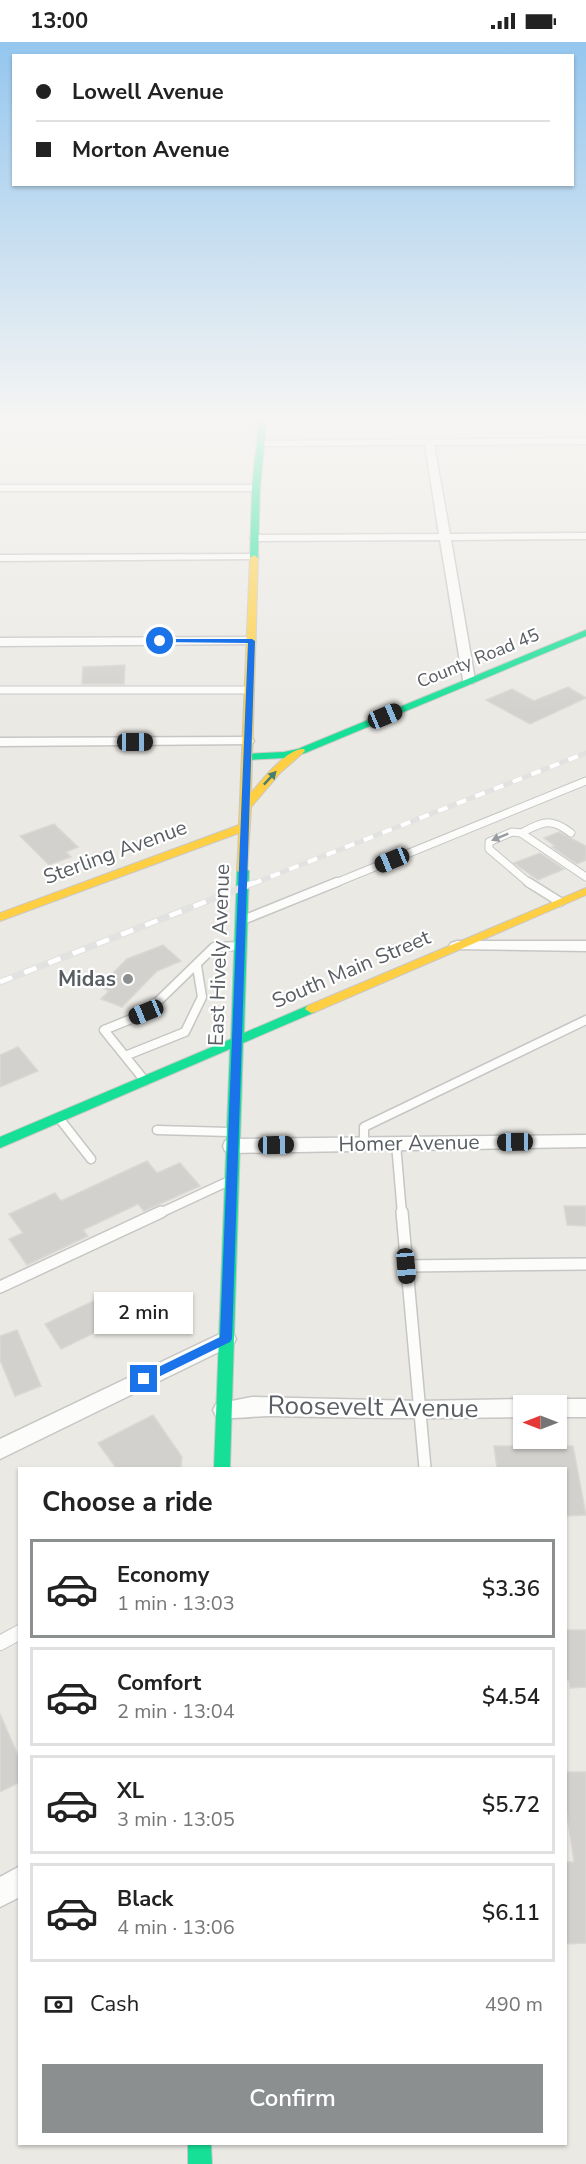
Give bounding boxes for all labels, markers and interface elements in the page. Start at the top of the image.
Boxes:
text: 13:00 [30,6,88,36]
text: Lowell Avenue [72,77,224,107]
text: Morton Avenue [72,135,229,165]
street label: County Road 45 [413,622,543,694]
route start [146,627,173,654]
car [365,701,405,731]
car [117,733,153,751]
one-way arrow [263,771,277,785]
street label: Sterling Avenue [39,813,191,891]
one-way arrow [491,833,509,842]
car [372,845,412,875]
street label: East Hively Avenue [202,863,236,1047]
street label: South Main Street [267,923,435,1015]
place label: Midas [58,965,116,993]
marker: Midas [121,972,135,986]
car [126,997,166,1027]
street label: Homer Avenue [338,1128,480,1158]
car [497,1133,533,1151]
car [258,1136,294,1154]
car [395,1247,417,1285]
callout: 2 min [94,1292,194,1334]
text: 2 min [118,1299,169,1326]
route end [130,1365,157,1392]
street label: Roosevelt Avenue [267,1388,479,1426]
north arrow [513,1395,567,1449]
map controls [513,1395,567,1449]
text: Choose a ride [42,1484,213,1521]
text: Economy [117,1560,209,1590]
icon: car [45,1562,99,1616]
text: $3.36 [482,1574,540,1604]
text: 1 min · 13:03 [117,1590,235,1617]
text: Comfort [117,1668,201,1698]
icon: car [45,1670,99,1724]
text: $4.54 [482,1682,540,1712]
text: 2 min · 13:04 [117,1698,235,1725]
text: XL [117,1776,144,1806]
icon: car [45,1778,99,1832]
text: $5.72 [482,1790,540,1820]
text: 3 min · 13:05 [117,1806,235,1833]
text: Black [117,1884,173,1914]
icon: car [45,1886,99,1940]
text: $6.11 [482,1898,540,1928]
text: 4 min · 13:06 [117,1914,235,1941]
icon: cash [42,1988,75,2021]
text: Cash [90,1989,139,2019]
text: 490 m [485,1991,543,2018]
button: Confirm [42,2064,543,2133]

